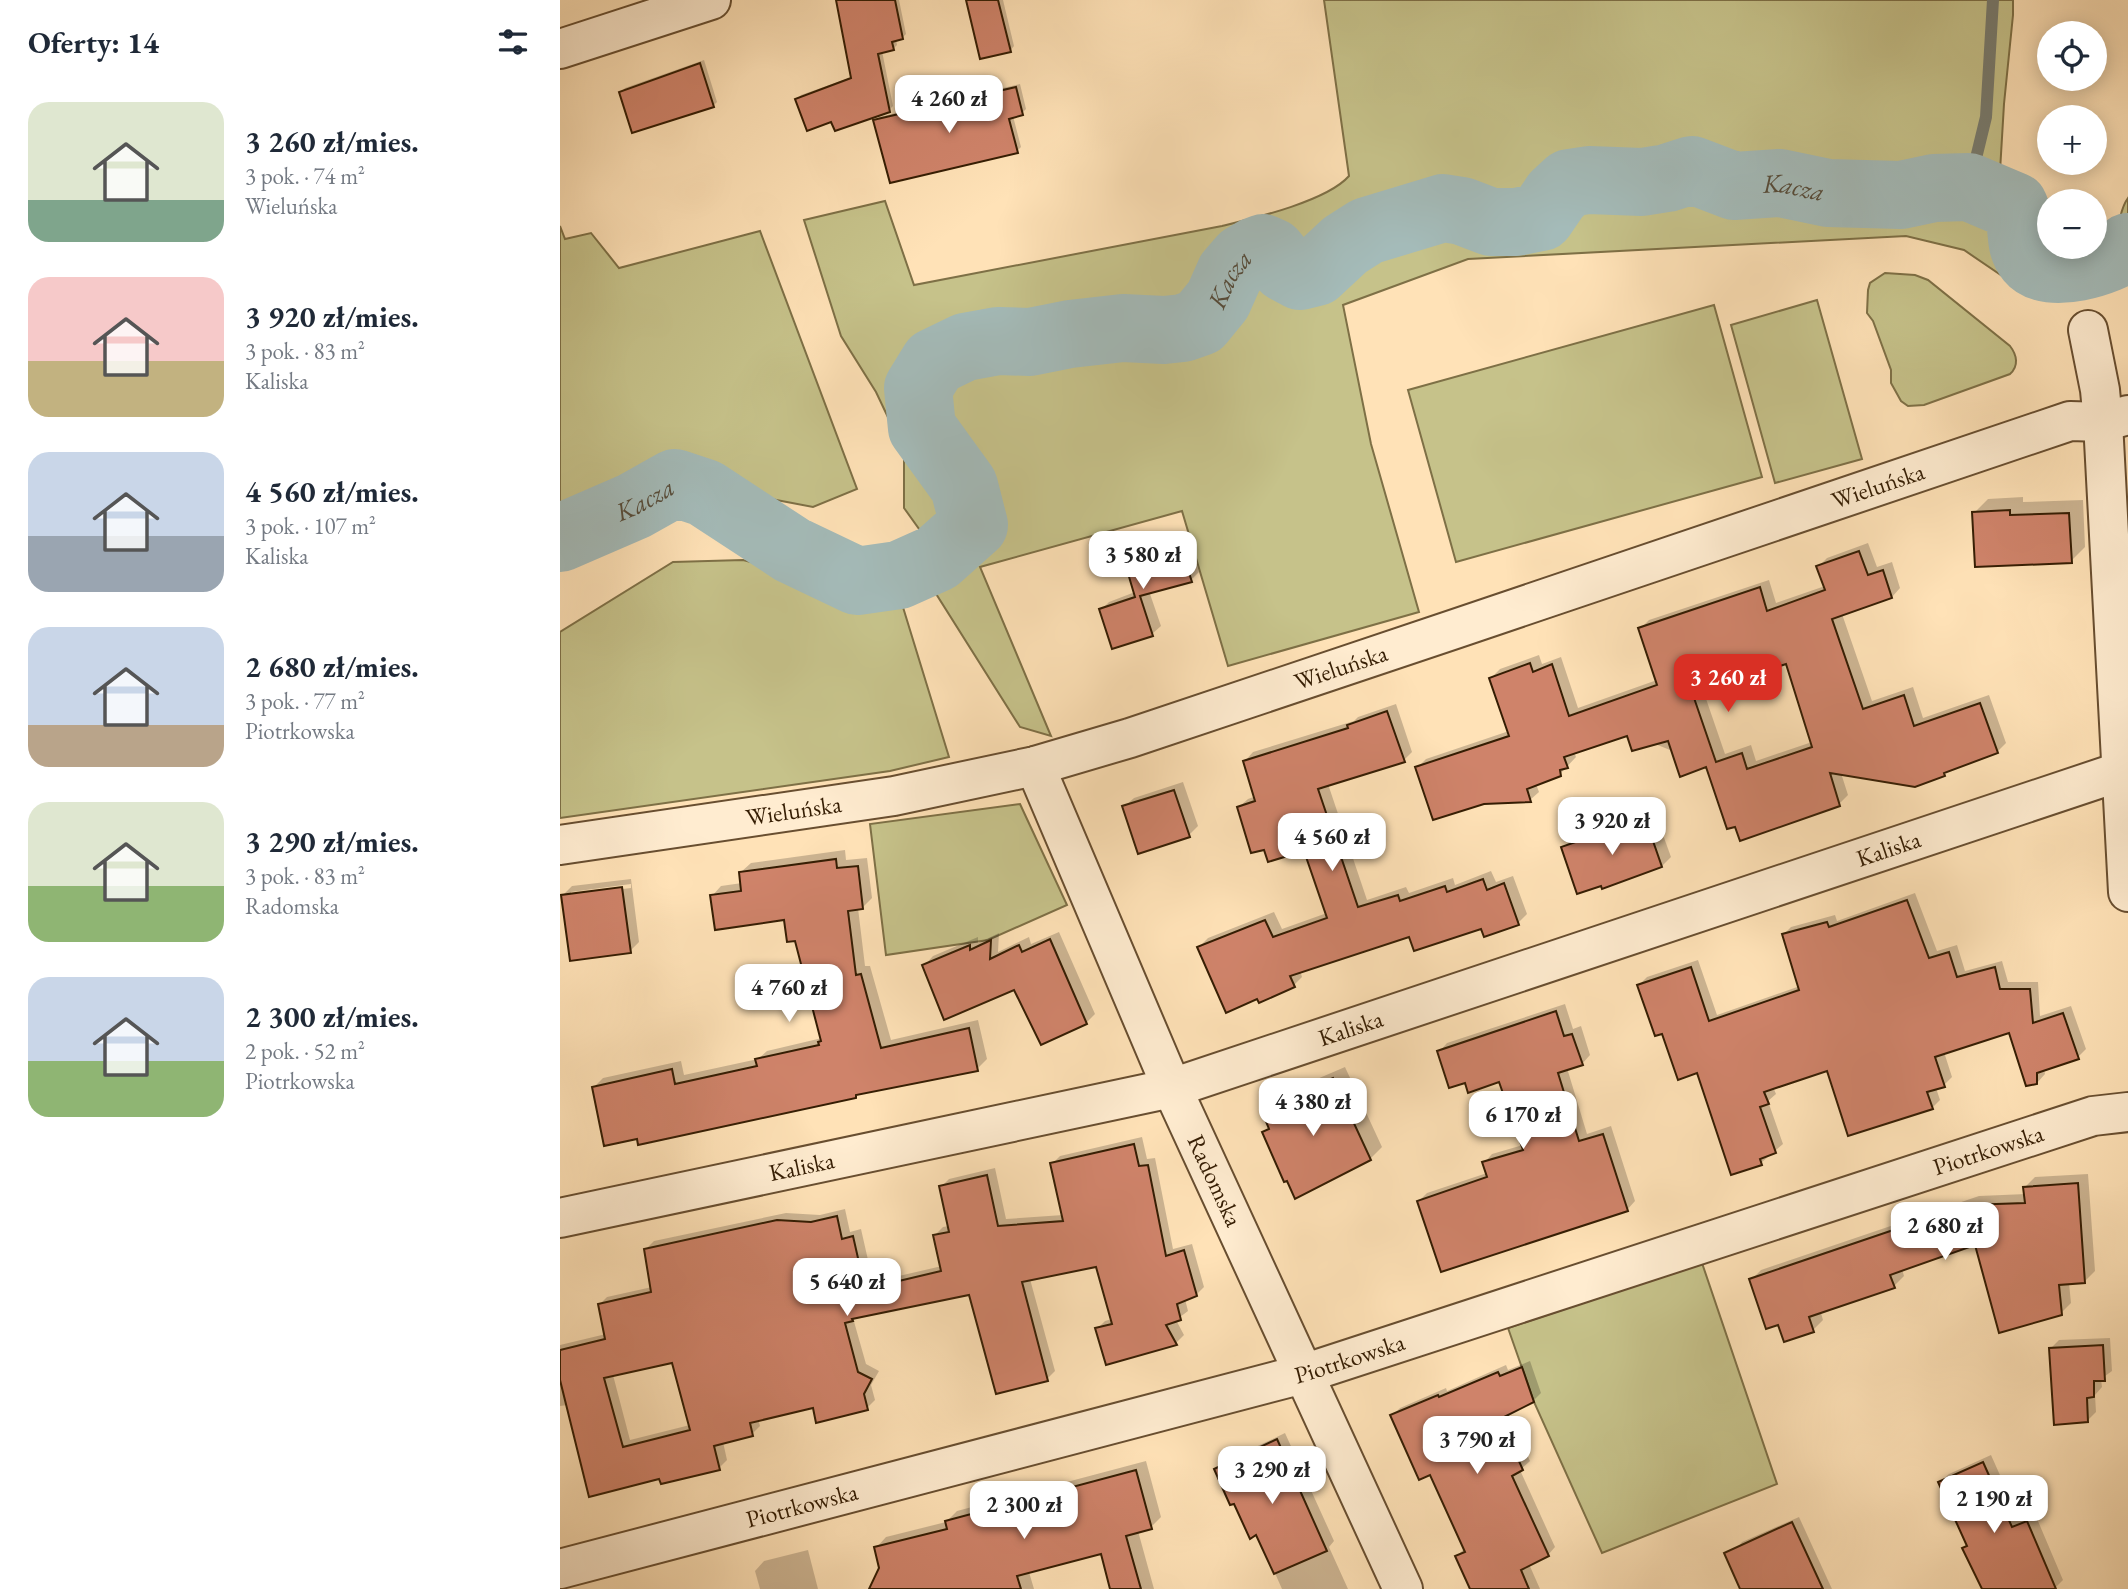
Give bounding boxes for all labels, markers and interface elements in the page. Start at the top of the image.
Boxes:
map controls [2037,21,2107,259]
button: locate [2037,21,2107,91]
text: Oferty: 14 [28,23,159,62]
icon: filters [494,23,532,61]
pin: 4 260 zł [877,76,1021,135]
text: 4 260 zł [911,83,987,113]
button: + [2037,105,2107,175]
text: 3 260 zł/mies. [245,122,419,161]
icon: home [84,130,168,214]
text: 3 pok. · 74 m² [245,161,365,191]
water label: Kacza [1761,166,1828,209]
button: − [2037,189,2107,259]
text: Wieluńska [245,191,337,221]
water label: Kacza [1199,243,1260,315]
text: 3 920 zł/mies. [245,297,419,336]
icon: home [84,305,168,389]
text: 3 pok. · 83 m² [245,336,365,366]
text: Kaliska [245,366,308,396]
street label: Wieluńska [1827,455,1929,516]
water label: Kacza [609,470,680,529]
text: 4 560 zł/mies. [245,472,419,511]
icon: home [84,480,168,564]
text: 3 pok. · 107 m² [245,511,376,541]
pin: 3 580 zł [1071,532,1215,591]
text: 3 580 zł [1105,539,1181,569]
text: Kaliska [245,541,308,571]
street label: Wieluńska [1290,637,1392,697]
text: 2 680 zł/mies. [245,647,419,686]
pin: 3 260 zł [1656,654,1800,714]
icon: home [84,655,168,739]
text: 3 260 zł [1690,662,1766,692]
text: 3 pok. · 77 m² [245,686,365,716]
text: Piotrkowska [245,716,355,746]
street label: Wieluńska [743,788,844,833]
pin: 3 920 zł [1540,798,1684,857]
text: 3 920 zł [1574,805,1650,835]
pin: 4 560 zł [1260,814,1404,873]
text: 4 560 zł [1294,821,1370,851]
text: 3 290 zł/mies. [245,822,419,861]
street label: Kaliska [1852,823,1925,874]
icon: home [84,830,168,914]
text: 3 pok. · 83 m² [245,861,365,891]
text: Radomska [245,891,339,921]
pin: 4 760 zł [717,964,861,1024]
text: 4 760 zł [751,972,827,1002]
text: 2 300 zł/mies. [245,997,419,1036]
street label: Kaliska [1314,1003,1387,1053]
icon: home [84,1005,168,1089]
text: 2 pok. · 52 m² [245,1036,365,1066]
text: Piotrkowska [245,1066,355,1096]
pin: 4 380 zł [1241,1078,1385,1138]
text: 4 380 zł [1275,1086,1351,1116]
pin: 6 170 zł [1451,1092,1595,1151]
text: 6 170 zł [1485,1099,1561,1129]
street label: Piotrkowska [1929,1117,2048,1182]
street label: Radomska [1181,1129,1250,1232]
street label: Kaliska [766,1144,838,1188]
pin: 2 680 zł [1873,1202,2017,1262]
text: 2 680 zł [1907,1210,1983,1240]
pin: 5 640 zł [775,1258,919,1318]
text: 5 640 zł [809,1266,885,1296]
street label: Piotrkowska [1291,1326,1409,1391]
pin: 3 790 zł [1405,1416,1549,1476]
text: 3 790 zł [1439,1424,1515,1454]
pin: 3 290 zł [1200,1446,1344,1506]
text: 3 290 zł [1234,1454,1310,1484]
street label: Piotrkowska [742,1475,861,1535]
pin: 2 190 zł [1922,1476,2066,1535]
pin: 2 300 zł [952,1482,1096,1541]
text: 2 190 zł [1956,1483,2032,1513]
text: 2 300 zł [986,1489,1062,1519]

